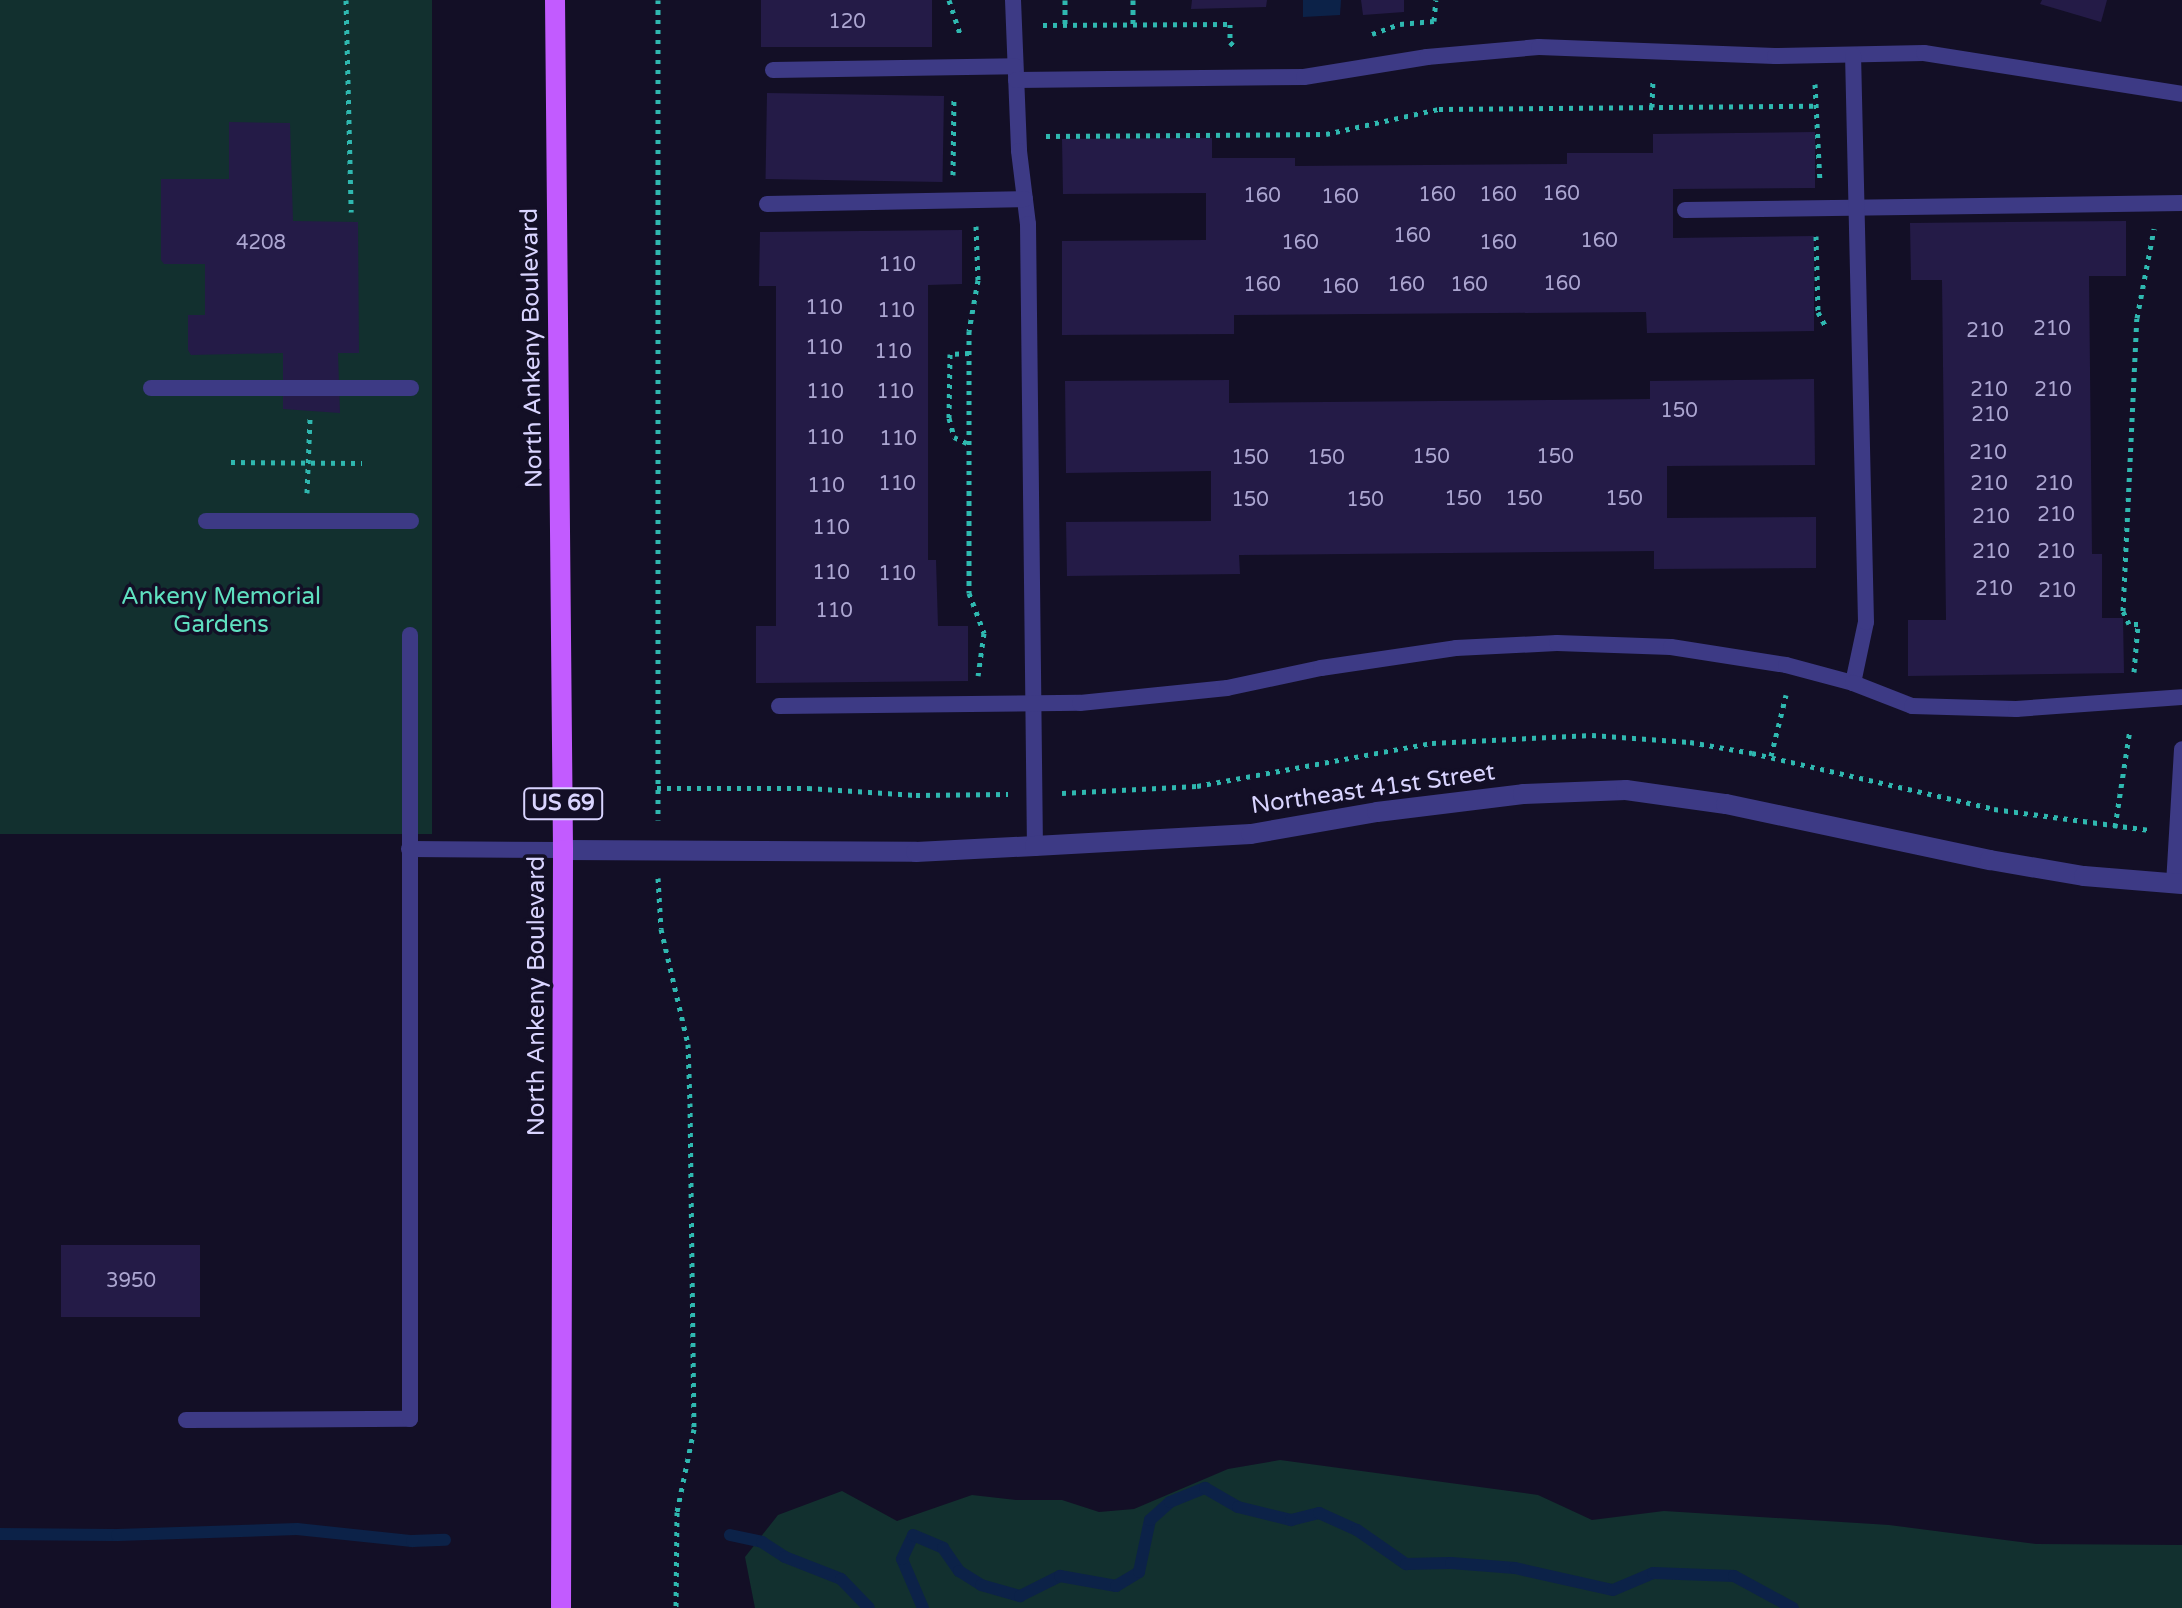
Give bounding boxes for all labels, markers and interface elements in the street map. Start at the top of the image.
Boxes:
house number: 120 [828,10,866,34]
house number: 160 [1542,182,1580,206]
house number: 160 [1418,183,1456,207]
house number: 160 [1479,183,1517,207]
house number: 160 [1243,184,1281,208]
house number: 160 [1321,185,1359,209]
street label: North Ankeny Boulevard [515,208,549,488]
house number: 160 [1393,224,1431,248]
house number: 160 [1580,229,1618,253]
house number: 4208 [236,231,286,255]
house number: 160 [1281,231,1319,255]
house number: 160 [1479,231,1517,255]
house number: 110 [878,253,916,277]
house number: 160 [1543,272,1581,296]
house number: 160 [1243,273,1281,297]
house number: 160 [1387,273,1425,297]
house number: 160 [1450,273,1488,297]
house number: 160 [1321,275,1359,299]
house number: 110 [805,296,843,320]
house number: 110 [877,299,915,323]
house number: 210 [2033,317,2071,341]
house number: 210 [1966,319,2004,343]
house number: 110 [805,336,843,360]
house number: 110 [874,340,912,364]
house number: 210 [1970,378,2008,402]
house number: 210 [2034,378,2072,402]
house number: 110 [806,380,844,404]
house number: 110 [876,380,914,404]
house number: 150 [1660,399,1698,423]
house number: 210 [1971,403,2009,427]
house number: 110 [806,426,844,450]
house number: 110 [879,427,917,451]
house number: 210 [1969,441,2007,465]
house number: 150 [1412,445,1450,469]
house number: 150 [1536,445,1574,469]
house number: 150 [1231,446,1269,470]
house number: 150 [1307,446,1345,470]
house number: 110 [878,472,916,496]
house number: 210 [1970,472,2008,496]
house number: 210 [2035,472,2073,496]
house number: 110 [807,474,845,498]
house number: 150 [1444,487,1482,511]
house number: 150 [1505,487,1543,511]
house number: 150 [1605,487,1643,511]
house number: 150 [1231,488,1269,512]
house number: 150 [1346,488,1384,512]
house number: 210 [2037,503,2075,527]
house number: 210 [1972,505,2010,529]
house number: 110 [812,516,850,540]
house number: 210 [1972,540,2010,564]
house number: 210 [2037,540,2075,564]
house number: 110 [812,561,850,585]
house number: 110 [878,562,916,586]
house number: 210 [1975,577,2013,601]
house number: 210 [2038,579,2076,603]
park label: Ankeny Memorial Gardens [121,583,321,639]
house number: 110 [815,599,853,623]
street label: Northeast 41st Street [1249,758,1497,820]
road number: US 69 [523,786,603,822]
street label: North Ankeny Boulevard [523,856,551,1136]
house number: 3950 [106,1269,156,1293]

